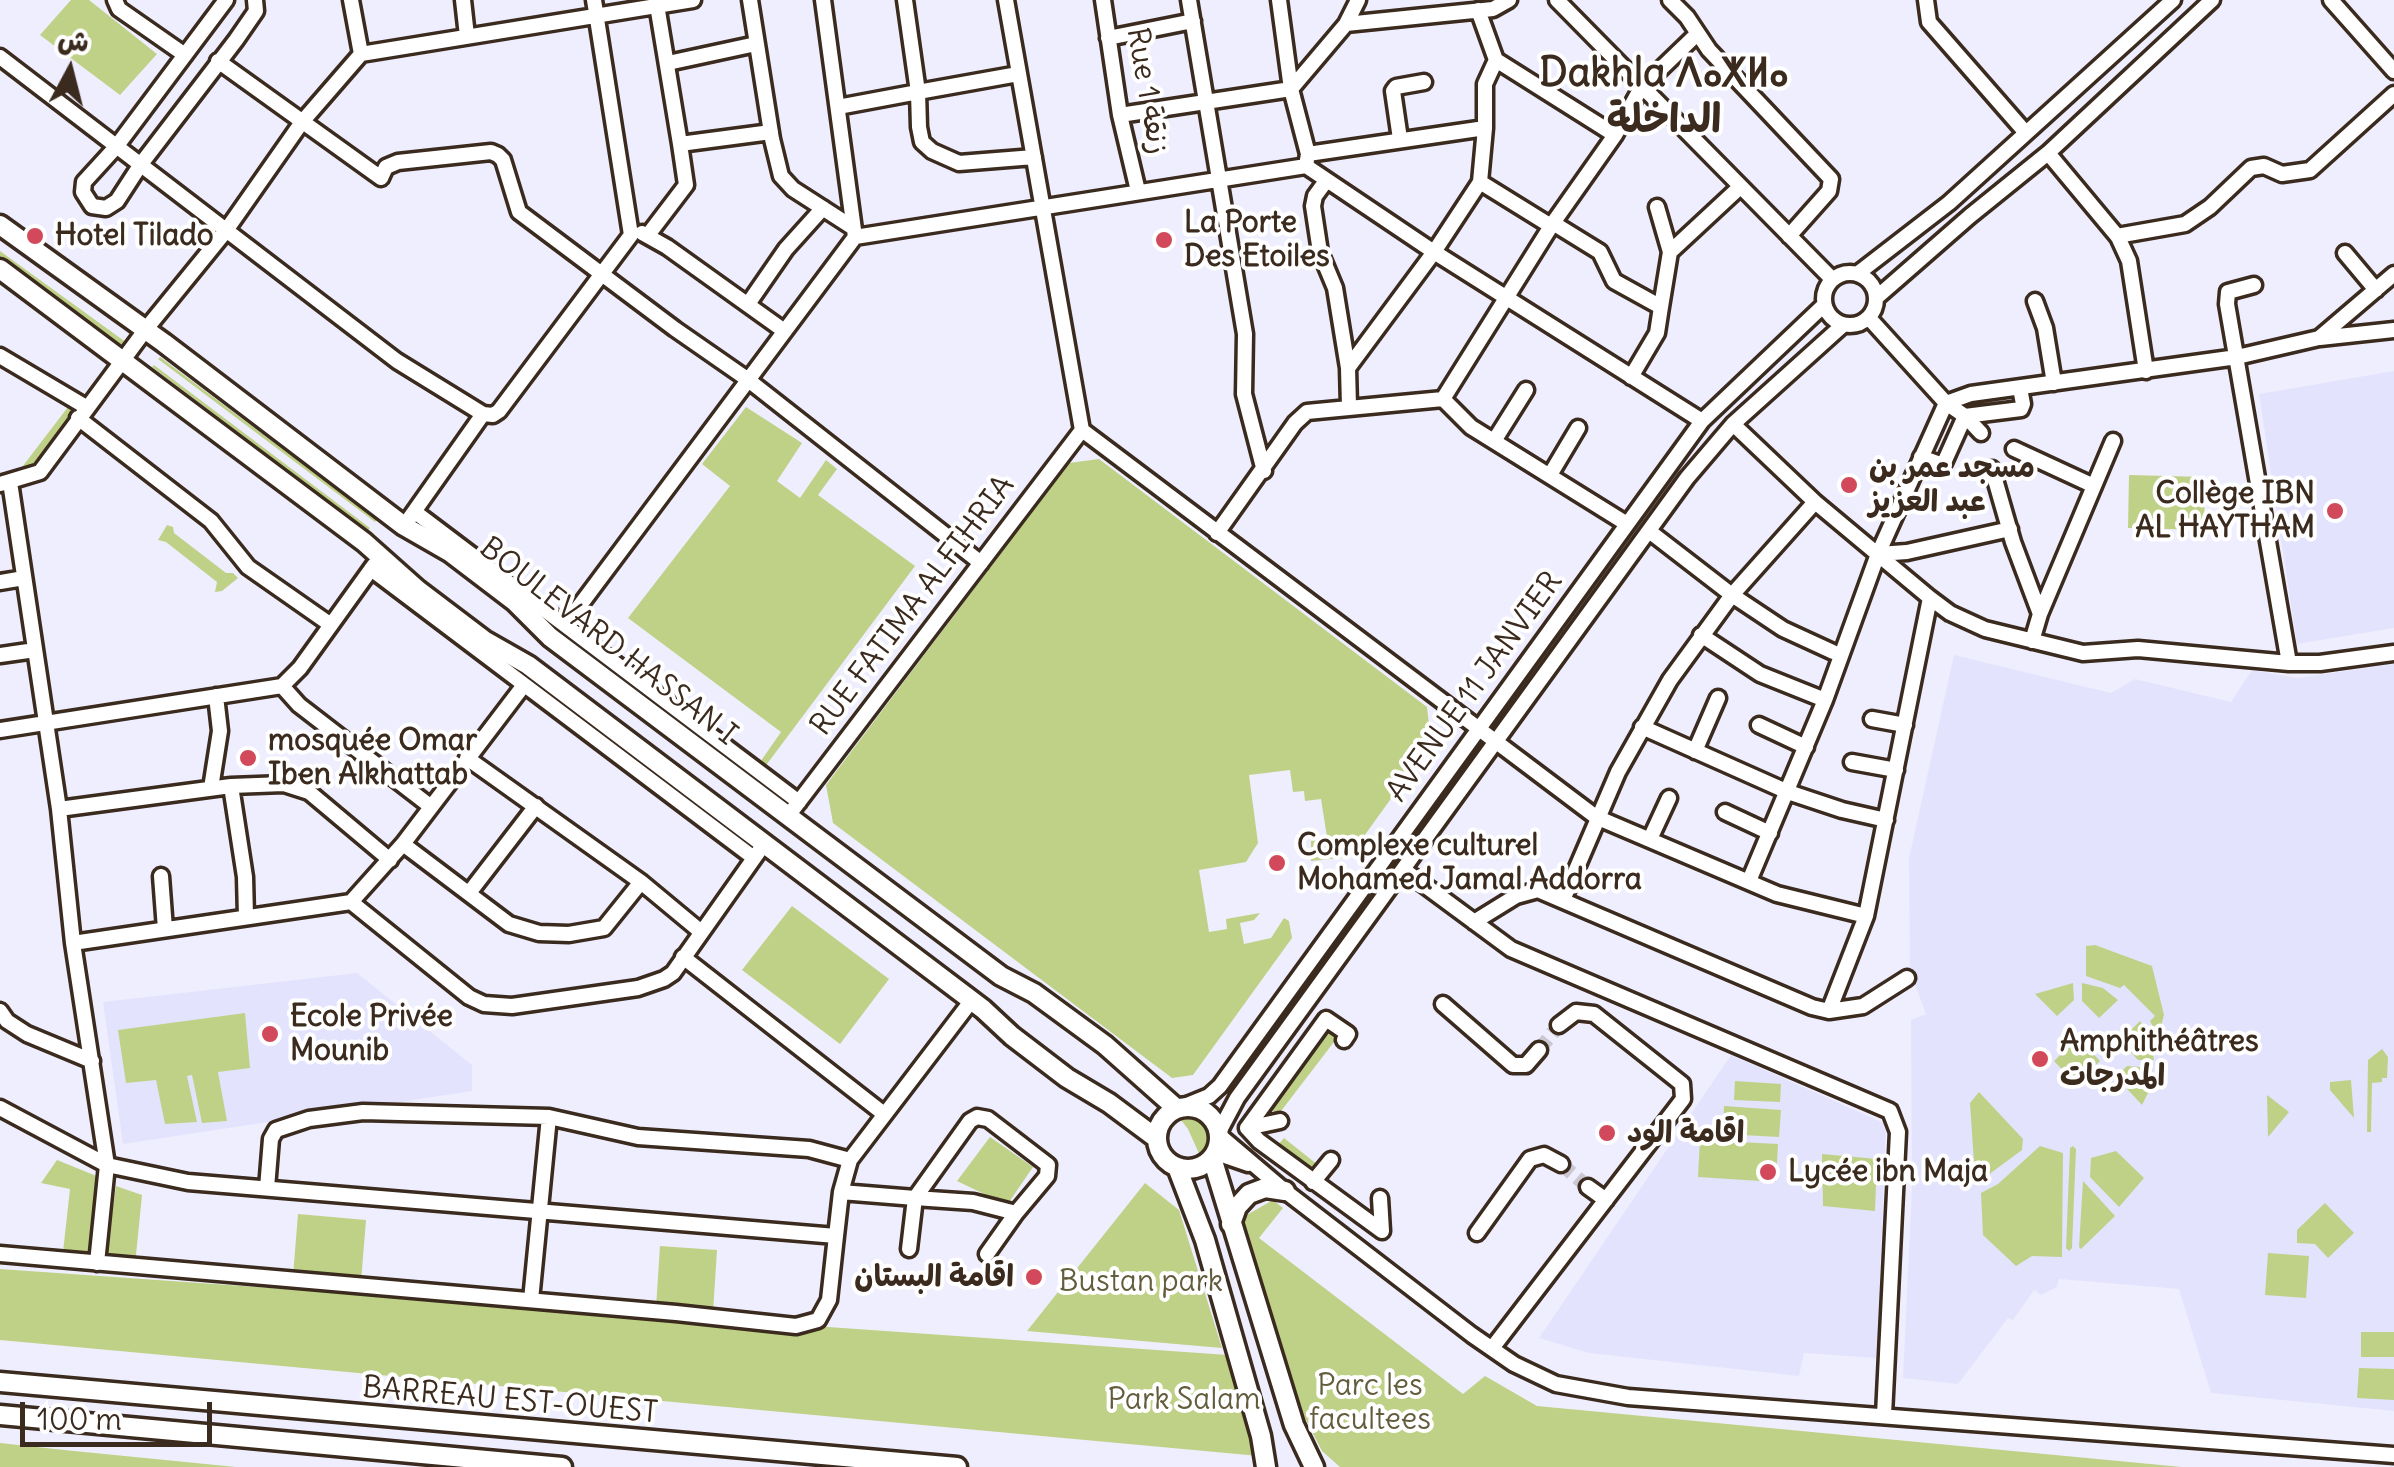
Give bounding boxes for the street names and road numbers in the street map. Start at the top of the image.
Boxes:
street label: Rue 1 زنقة [1118,25,1176,157]
street label: RUE FATIMA ALFIHRIA [804,469,1022,743]
street label: BOULEVARD HASSAN I [472,530,744,754]
street label: AVENUE 11 JANVIER [1379,565,1571,809]
street label: BARREAU EST-OUEST [361,1370,659,1432]

